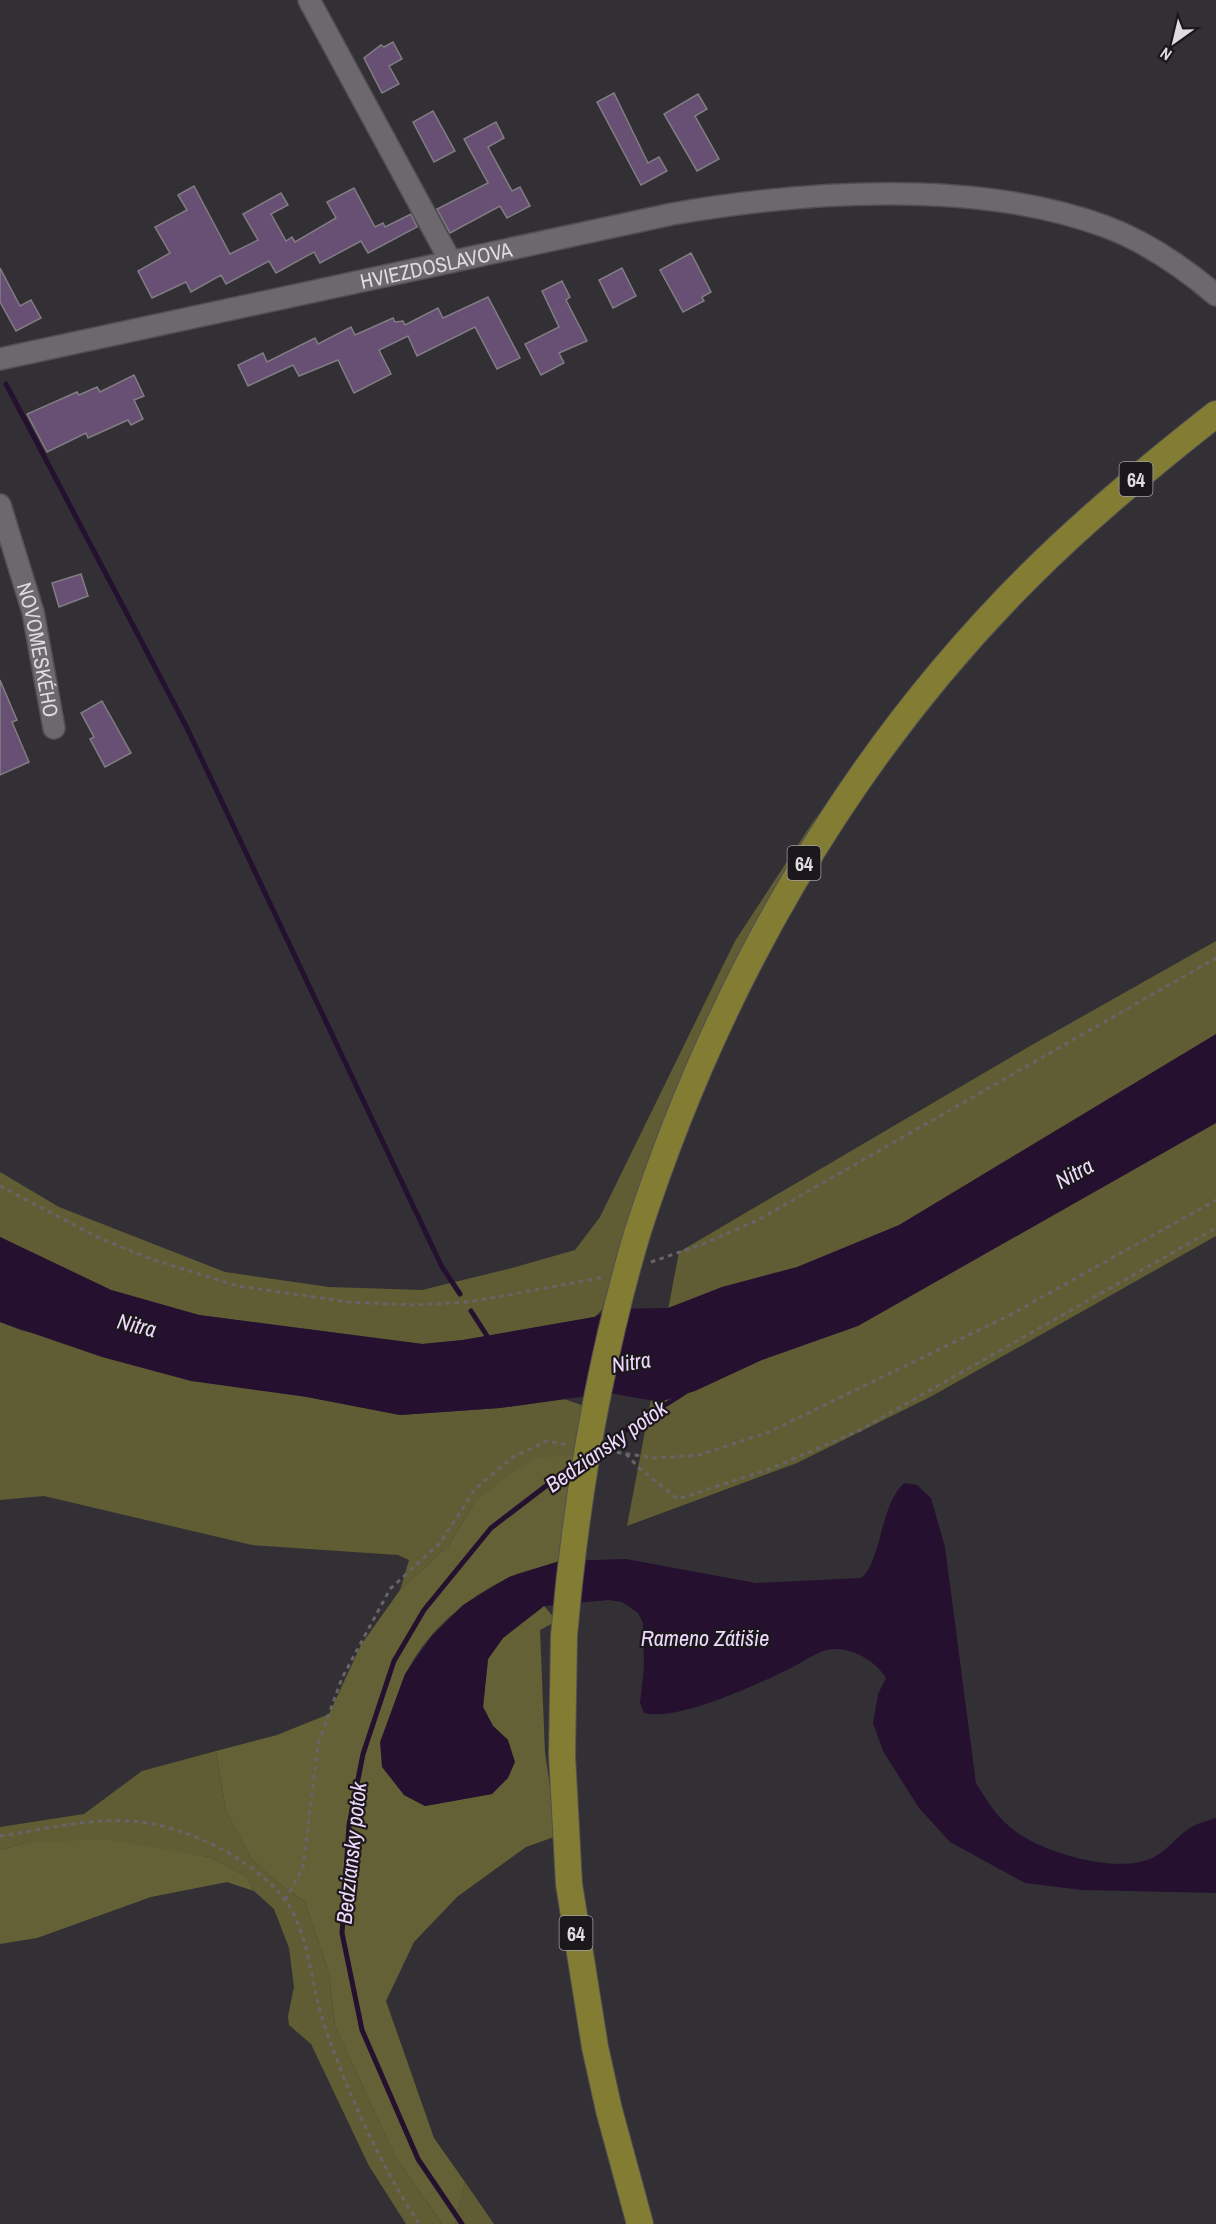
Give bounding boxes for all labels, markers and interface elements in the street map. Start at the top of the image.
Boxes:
north arrow [1144,12,1204,72]
text: N [1156,43,1176,66]
street label: HVIEZDOSLAVOVA [357,234,515,295]
road number: 64 [1120,462,1152,496]
street label: NOVOMESKÉHO [10,579,66,719]
road number: 64 [788,846,820,880]
water label: Nitra [1050,1150,1098,1196]
water label: Nitra [114,1306,160,1344]
water label: Nitra [609,1344,653,1380]
water label: Bedziansky potok [539,1392,674,1499]
water label: Rameno Zátišie [641,1623,769,1653]
water label: Bedziansky potok [329,1780,373,1925]
road number: 64 [560,1916,592,1950]

